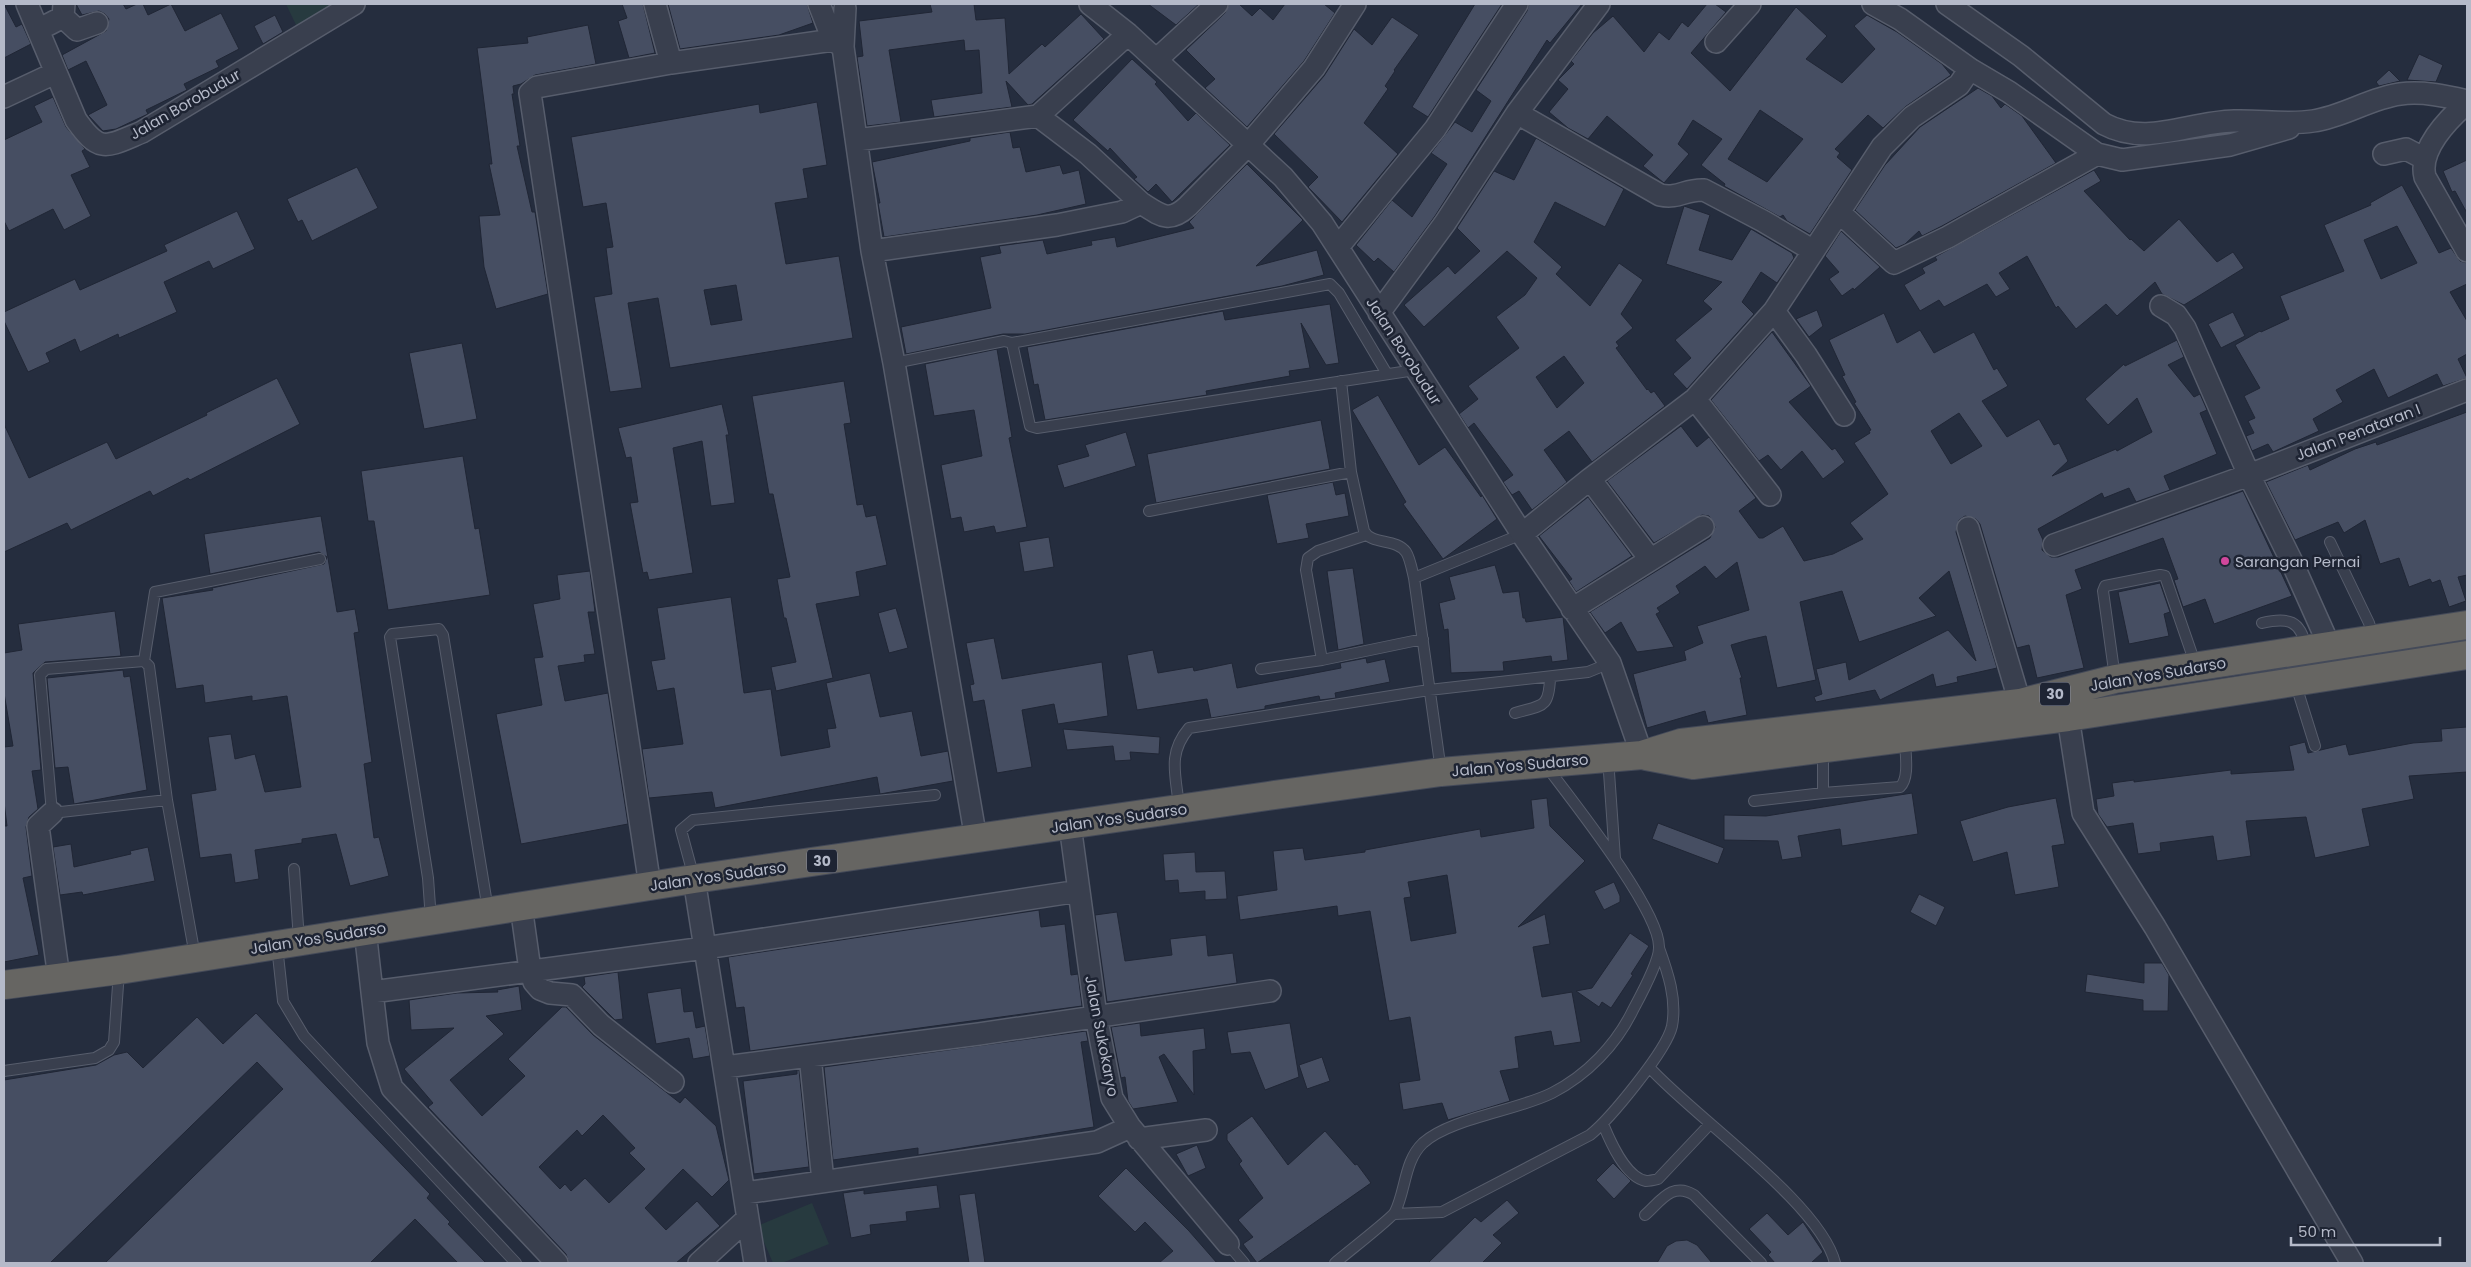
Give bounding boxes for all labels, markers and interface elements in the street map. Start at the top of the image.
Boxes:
street label: Jalan Borobudur [126,64,245,144]
street label: Jalan Borobudur [1361,293,1447,409]
street label: Jalan Penataran I [2293,399,2423,465]
place label: Sarangan Pernai [2235,551,2360,572]
marker: Sarangan Pernai [2219,555,2231,567]
street label: Jalan Yos Sudarso [2089,652,2227,696]
road number: 30 [2040,682,2070,706]
street label: Jalan Yos Sudarso [1451,749,1589,781]
street label: Jalan Yos Sudarso [1049,798,1189,838]
road number: 30 [807,849,837,872]
street label: Jalan Yos Sudarso [648,856,788,896]
street label: Jalan Yos Sudarso [248,917,388,959]
street label: Jalan Sukokaryo [1080,974,1124,1098]
scale bar [2291,1214,2440,1246]
text: 50 m [2298,1221,2336,1242]

